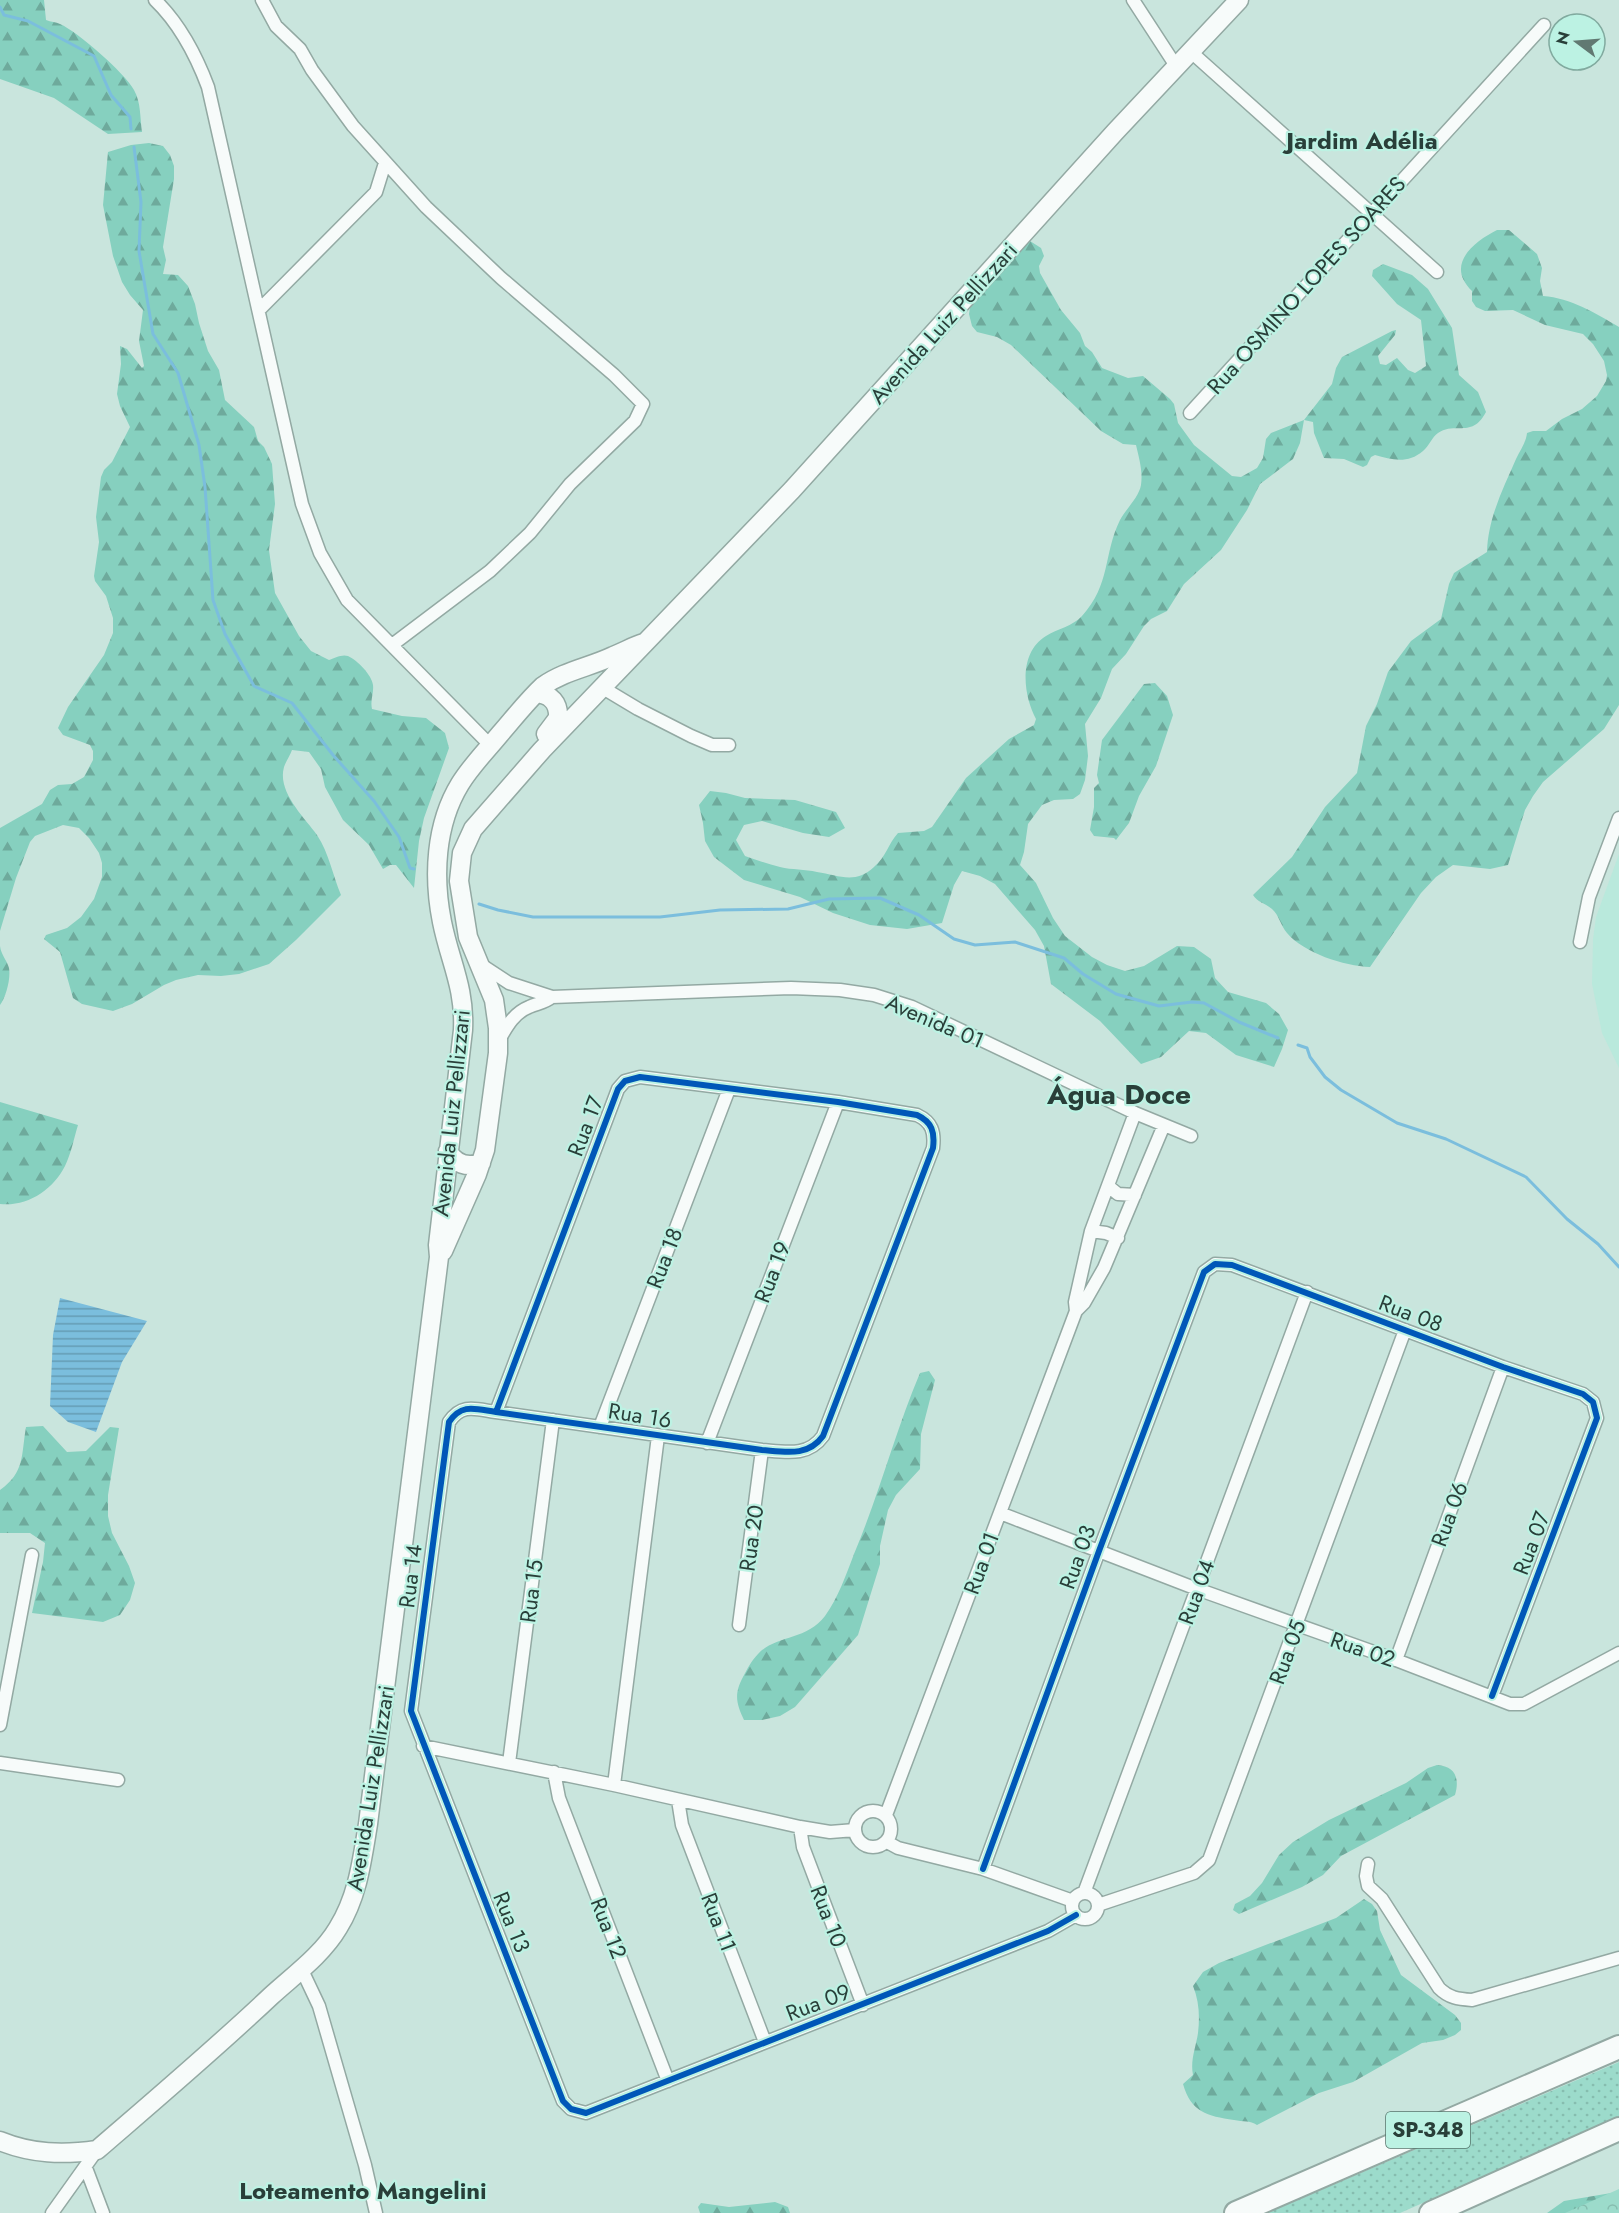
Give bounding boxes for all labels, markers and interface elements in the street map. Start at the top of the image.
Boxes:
north arrow [1547,12,1607,72]
text: N [1550,29,1576,47]
district label: Jardim Adélia [1282,123,1438,158]
street label: Rua OSMINO LOPES SOARES [1199,169,1413,401]
street label: Avenida Luiz Pellizzari [862,235,1024,411]
street label: Avenida 01 [881,986,989,1056]
street label: Avenida Luiz Pellizzari [424,1008,478,1218]
district label: Água Doce [1046,1074,1191,1115]
street label: Rua 17 [559,1091,611,1161]
street label: Rua 18 [638,1223,690,1293]
street label: Rua 19 [746,1237,798,1307]
street label: Rua 08 [1374,1286,1448,1340]
street label: Rua 16 [606,1394,674,1436]
street label: Rua 06 [1423,1477,1475,1551]
street label: Rua 20 [731,1503,771,1573]
street label: Rua 07 [1504,1506,1558,1579]
street label: Rua 03 [1051,1520,1103,1594]
street label: Rua 01 [955,1527,1007,1599]
street label: Rua 14 [390,1542,430,1610]
street label: Rua 04 [1169,1555,1223,1629]
street label: Rua 15 [511,1558,551,1624]
street label: Rua 05 [1261,1615,1313,1689]
street label: Rua 02 [1326,1623,1400,1675]
street label: Avenida Luiz Pellizzari [338,1683,402,1893]
street label: Rua 10 [803,1880,855,1952]
street label: Rua 13 [485,1887,539,1957]
street label: Rua 11 [693,1888,745,1956]
street label: Rua 12 [583,1893,635,1963]
street label: Rua 09 [781,1975,855,2029]
road number: SP-348 [1386,2112,1470,2148]
district label: Loteamento Mangelini [239,2173,487,2208]

